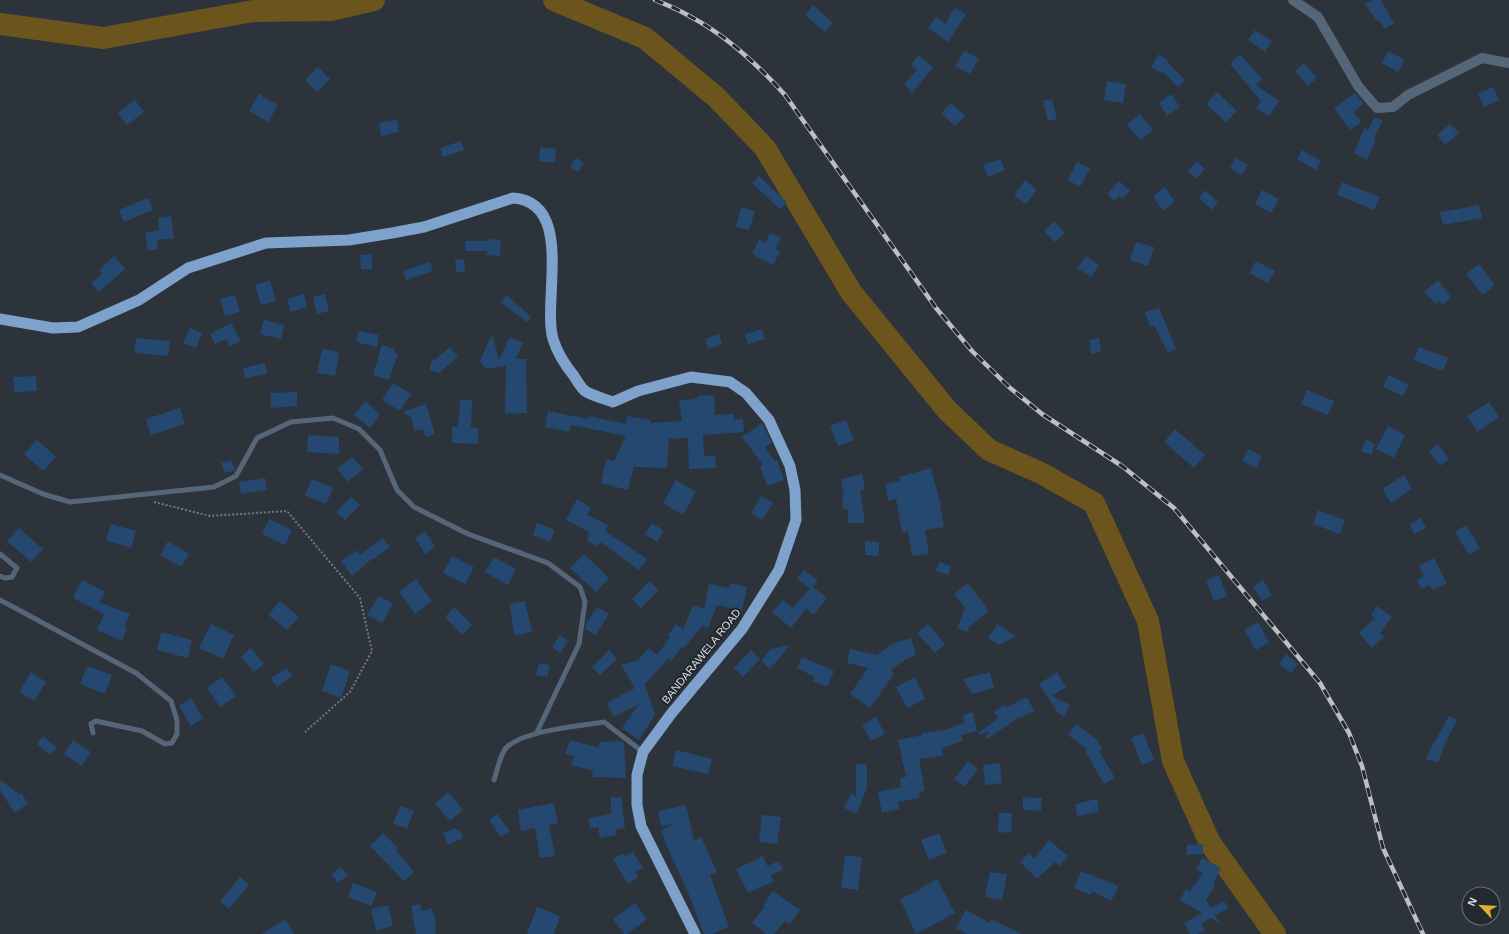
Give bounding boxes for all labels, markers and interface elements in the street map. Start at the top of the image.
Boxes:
street label: BANDARAWELA ROAD [659,606,743,706]
north arrow [1461,886,1501,926]
text: N [1465,896,1479,908]

